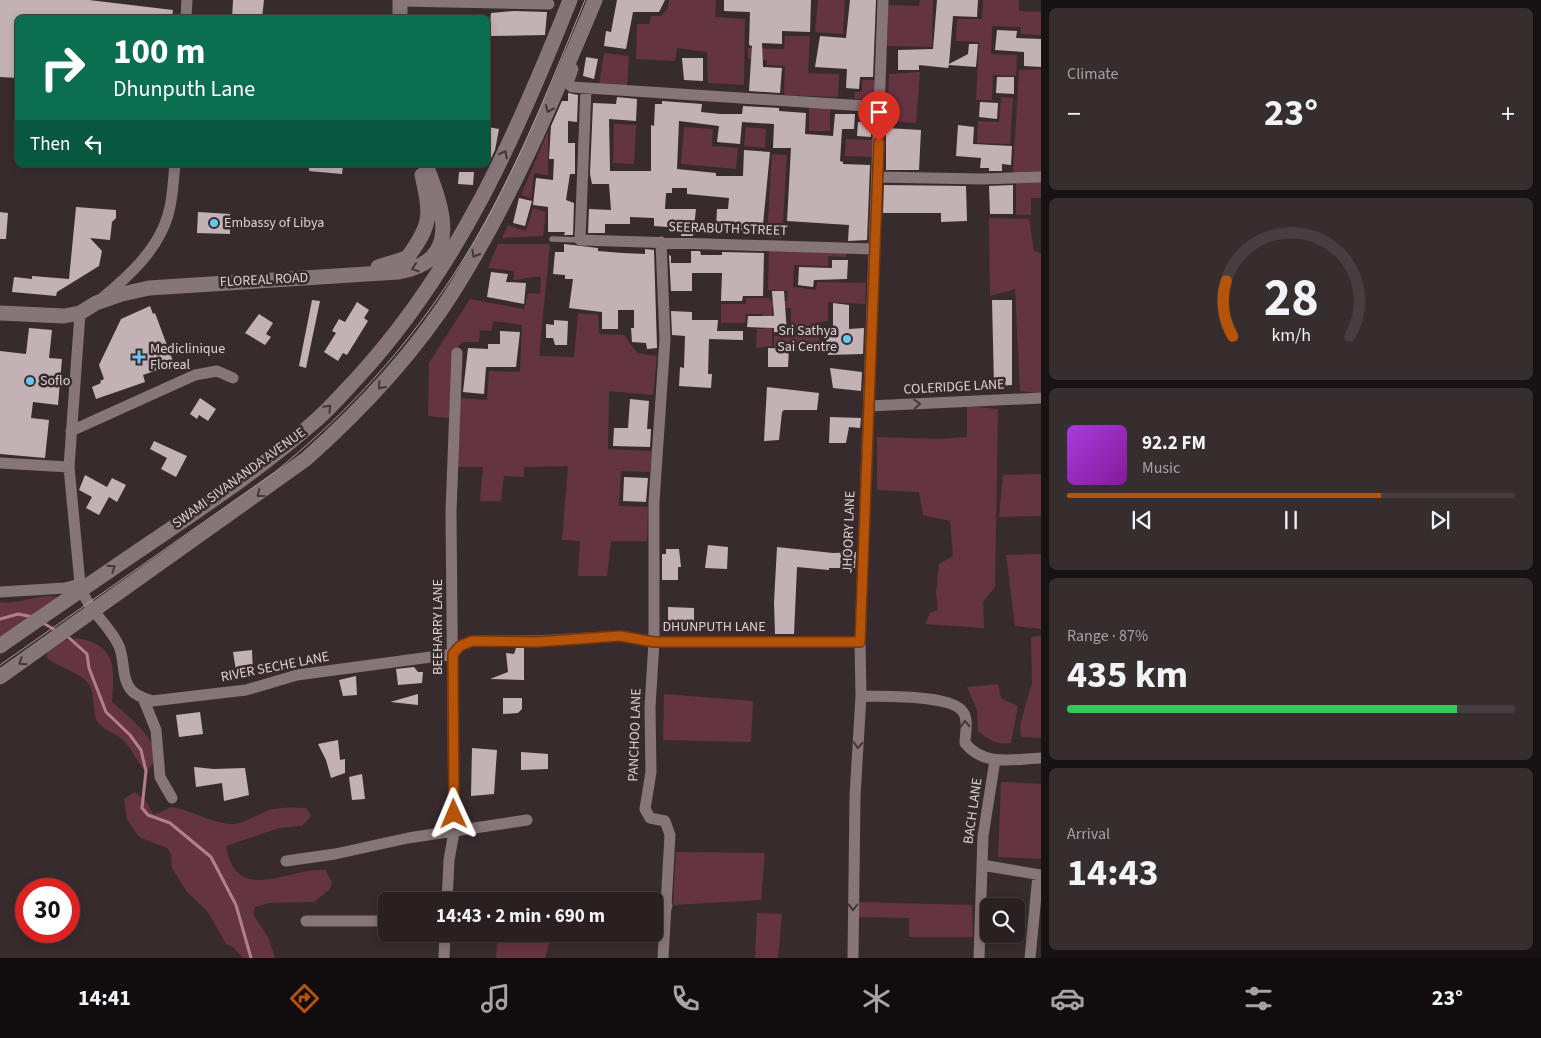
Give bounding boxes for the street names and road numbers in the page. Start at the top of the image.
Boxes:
street label: SEERABUTH STREET [668,217,788,241]
street label: FLOREAL ROAD [219,268,309,292]
street label: COLERIDGE LANE [903,374,1005,400]
street label: SWAMI SIVANANDA AVENUE [168,423,310,533]
street label: JHOORY LANE [838,490,860,574]
street label: BEEHARRY LANE [428,579,448,675]
street label: DHUNPUTH LANE [662,617,766,637]
street label: RIVER SECHE LANE [219,647,331,687]
street label: PANCHOO LANE [623,688,647,782]
street label: BACH LANE [958,777,988,845]

